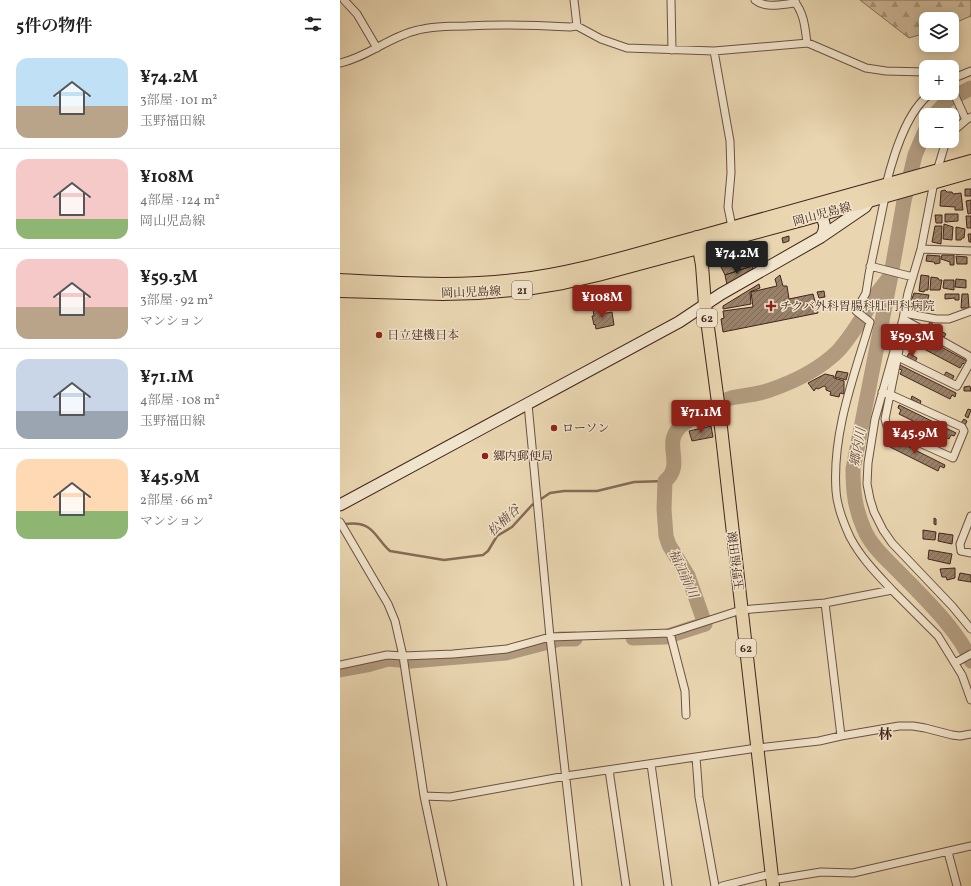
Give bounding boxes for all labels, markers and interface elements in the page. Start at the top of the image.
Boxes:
map controls [919,12,959,148]
button: layers [919,12,959,52]
icon: filters [302,13,324,35]
text: 5件の物件 [16,15,92,38]
button: + [919,60,959,100]
text: ¥74.2M [140,66,198,89]
icon: home [48,74,96,122]
text: 3部屋 · 101 m² [140,92,217,110]
button: − [919,108,959,148]
text: 玉野福田線 [140,113,205,131]
text: ¥108M [140,166,194,189]
icon: home [48,175,96,223]
text: 4部屋 · 124 m² [140,192,220,210]
street label: 岡山児島線 [791,199,853,230]
text: 岡山児島線 [140,213,205,231]
pin: ¥74.2M [704,241,770,275]
text: ¥74.2M [715,245,759,263]
text: ¥59.3M [140,266,198,289]
icon: home [48,275,96,323]
road number: 21 [512,281,532,299]
street label: 岡山児島線 [441,284,501,302]
pin: ¥108M [574,285,630,319]
text: ¥108M [581,289,623,307]
text: 3部屋 · 92 m² [140,292,213,310]
place label: チクバ外科胃腸科肛門科病院 [780,299,935,315]
marker: チクバ外科胃腸科肛門科病院 [765,300,777,312]
road number: 62 [697,309,717,327]
text: マンション [140,313,204,331]
pin: ¥59.3M [879,324,945,358]
place label: 日立建機日本 [387,328,459,344]
text: ¥59.3M [890,328,934,346]
marker: 日立建機日本 [374,330,384,340]
text: ¥71.1M [140,366,194,389]
icon: home [48,375,96,423]
text: 4部屋 · 108 m² [140,392,220,410]
pin: ¥71.1M [668,400,734,434]
text: ¥71.1M [680,404,722,422]
text: 玉野福田線 [140,413,205,431]
place label: ローソン [562,421,610,437]
pin: ¥45.9M [882,421,948,455]
marker: ローソン [549,423,559,433]
water label: 郷内川 [847,425,872,468]
text: ¥45.9M [892,425,938,443]
place label: 郷内郵便局 [493,449,553,465]
marker: 郷内郵便局 [480,451,490,461]
text: ¥45.9M [140,466,200,489]
icon: home [48,475,96,523]
text: 2部屋 · 66 m² [140,492,213,510]
water label: 松楠谷 [484,501,525,541]
text: マンション [140,513,204,531]
street label: 玉野福田線 [725,530,749,592]
water label: 福江前川 [663,546,702,603]
road number: 62 [736,639,756,657]
district label: 林 [878,726,892,745]

